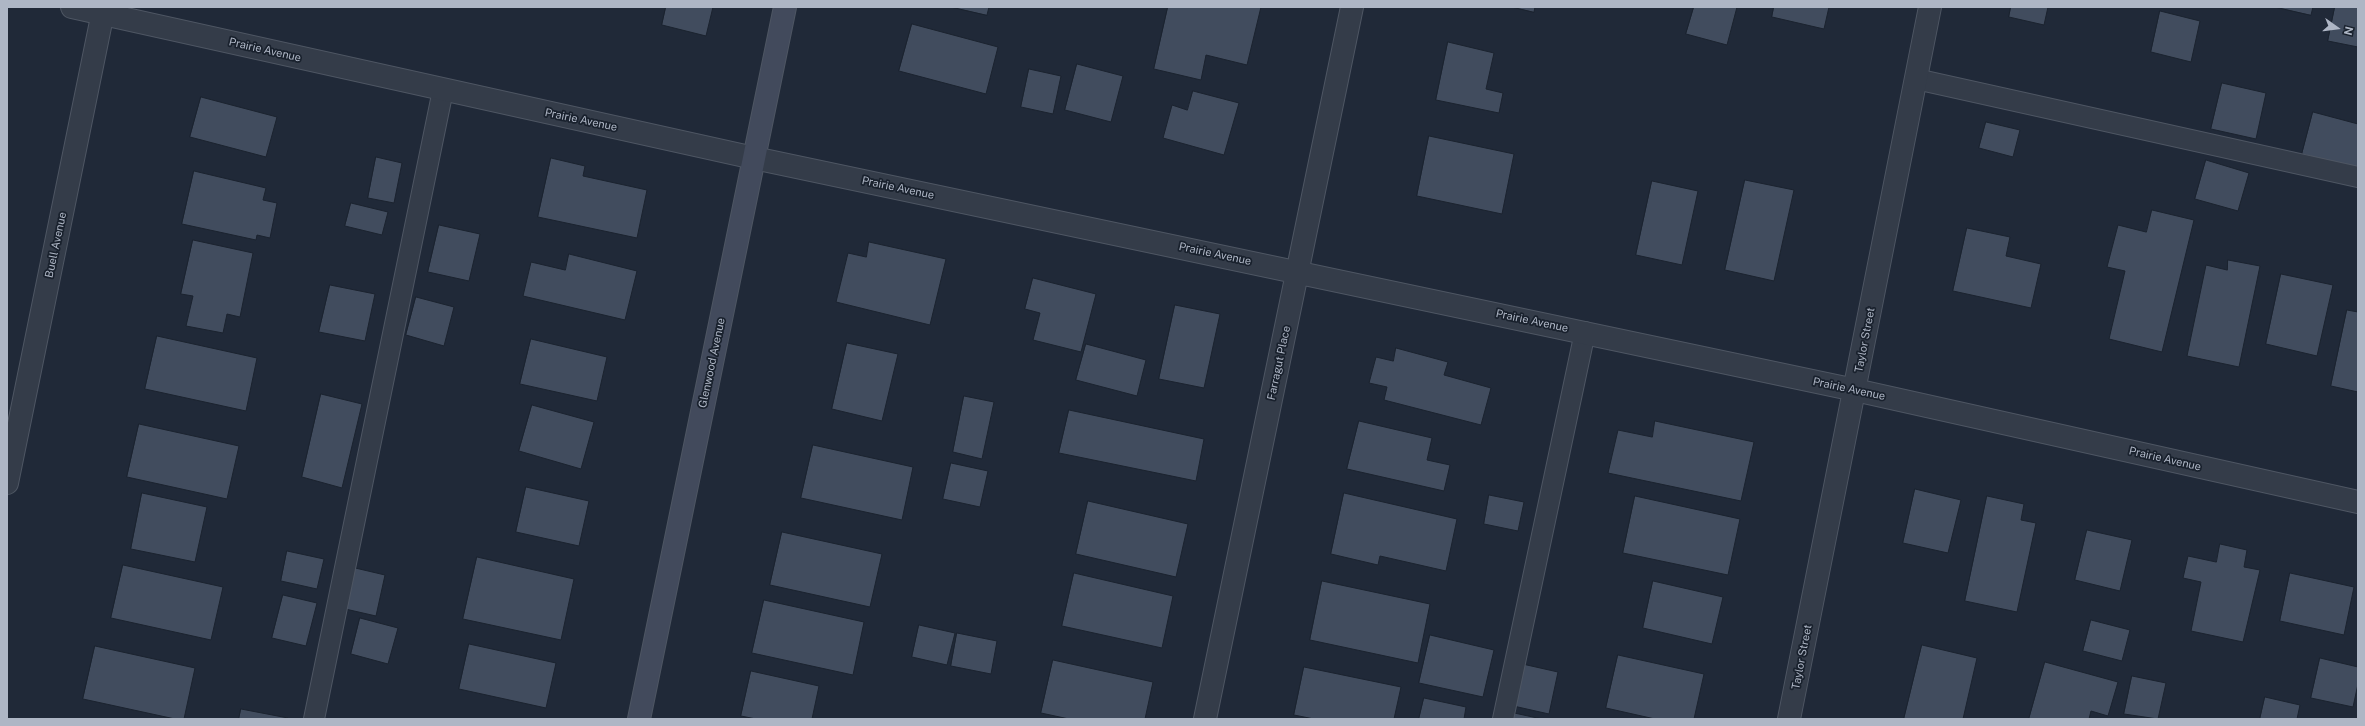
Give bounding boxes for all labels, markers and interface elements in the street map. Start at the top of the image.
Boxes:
north arrow [2317,8,2357,48]
text: N [2342,25,2356,37]
street label: Prairie Avenue [228,35,302,65]
street label: Prairie Avenue [544,106,618,134]
street label: Prairie Avenue [861,174,935,202]
street label: Buell Avenue [43,211,69,279]
street label: Prairie Avenue [1178,240,1252,268]
street label: Taylor Street [1852,306,1878,374]
street label: Prairie Avenue [1495,307,1569,335]
street label: Glenwood Avenue [696,317,728,409]
street label: Farragut Place [1265,325,1293,401]
street label: Prairie Avenue [1812,375,1886,403]
street label: Prairie Avenue [2128,444,2202,474]
street label: Taylor Street [1789,623,1815,691]

